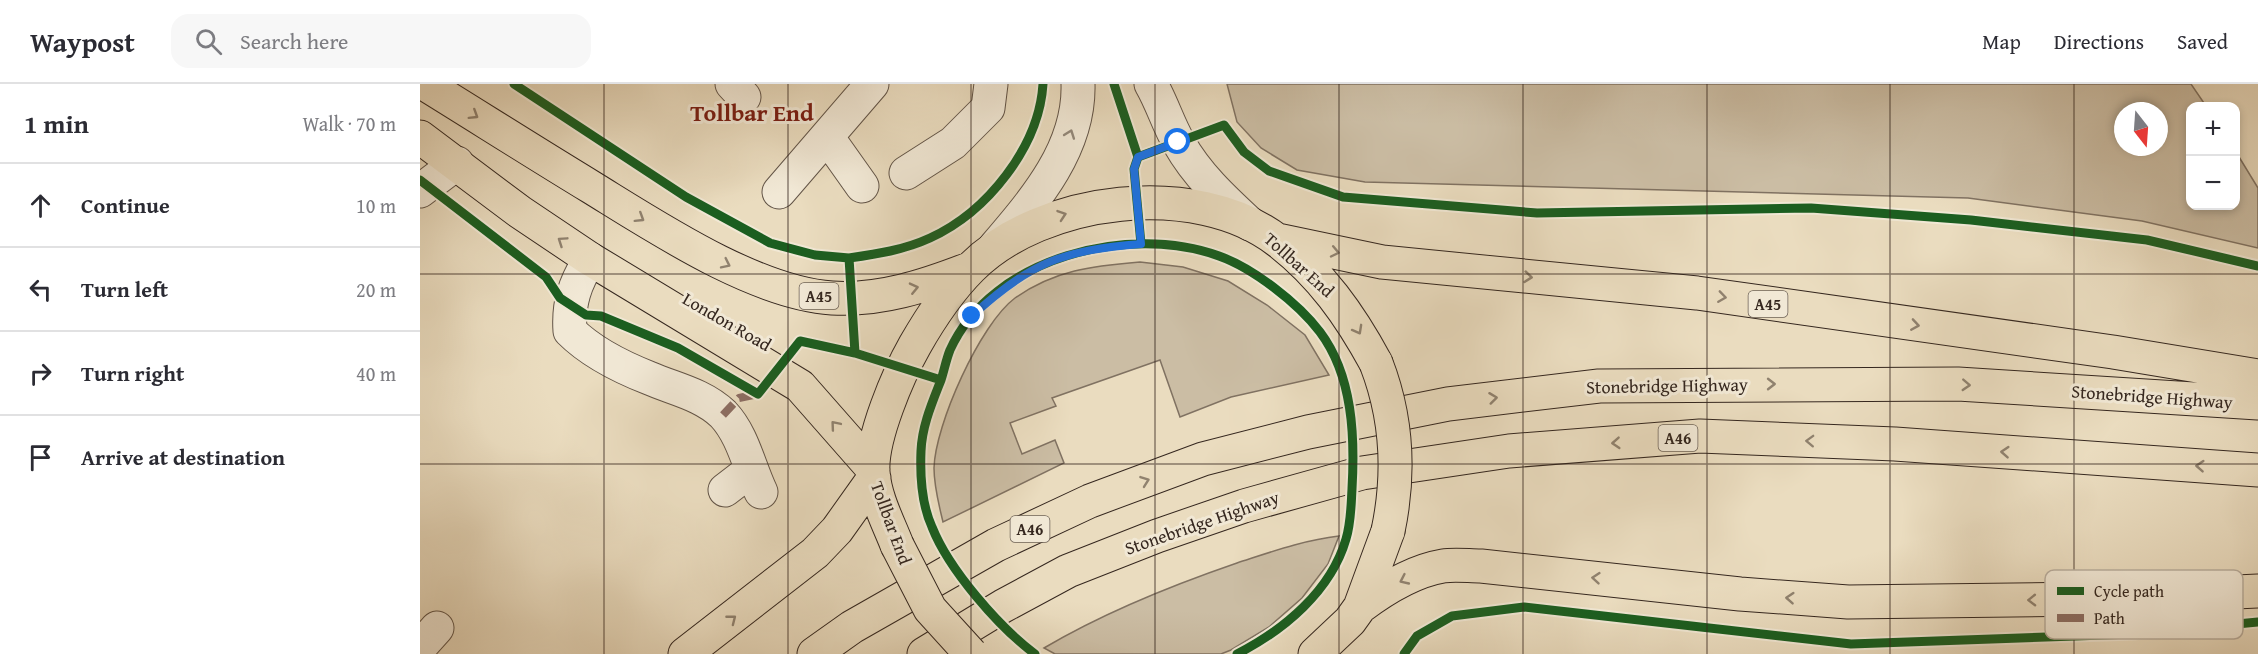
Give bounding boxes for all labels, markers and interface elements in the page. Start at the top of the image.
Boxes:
search box [171,14,591,68]
text: Waypost [30,21,135,62]
icon: search [192,25,225,58]
text: Search here [240,25,348,57]
text: Map [1982,26,2021,57]
text: Directions [2054,26,2144,57]
text: Saved [2177,26,2228,57]
district label: Tollbar End [690,95,814,130]
north arrow [2114,102,2168,156]
map controls [2186,102,2240,210]
button: + [2186,102,2240,156]
text: 1 min [24,104,89,143]
one-way arrow [468,107,478,119]
text: Walk · 70 m [302,109,396,138]
route start [1164,128,1190,154]
one-way arrow [1062,129,1075,139]
button: − [2186,156,2240,210]
icon: ahead [24,189,57,222]
text: Continue [81,189,170,221]
text: 10 m [356,191,396,220]
one-way arrow [1056,209,1066,222]
one-way arrow [634,210,644,222]
street label: Tollbar End [1258,226,1341,304]
one-way arrow [558,237,569,248]
one-way arrow [1329,245,1339,258]
one-way arrow [720,256,731,268]
one-way arrow [1523,270,1532,283]
icon: left [24,273,57,306]
text: Turn left [81,273,168,305]
text: 20 m [356,275,396,304]
one-way arrow [909,282,919,295]
road number: A45 [800,283,838,309]
street label: London Road [678,285,777,358]
one-way arrow [1717,290,1726,302]
road number: A45 [1748,291,1788,317]
route end [958,302,984,328]
one-way arrow [1910,319,1919,331]
one-way arrow [1351,324,1362,334]
icon: right [24,357,57,390]
text: Turn right [81,357,184,389]
text: 40 m [356,359,396,388]
street label: Stonebridge Highway [1586,371,1748,400]
street label: Stonebridge Highway [2070,377,2234,416]
one-way arrow [1767,378,1776,391]
one-way arrow [1962,378,1971,391]
one-way arrow [1488,392,1497,405]
one-way arrow [831,421,842,432]
road number: A46 [1658,425,1698,451]
one-way arrow [1806,434,1815,447]
one-way arrow [1611,436,1620,449]
icon: arrive [24,441,57,474]
text: Arrive at destination [81,441,285,473]
one-way arrow [2001,446,2010,459]
one-way arrow [2195,459,2204,472]
one-way arrow [1139,475,1150,488]
street label: Tollbar End [864,477,919,569]
street label: Stonebridge Highway [1121,483,1283,562]
road number: A46 [1010,516,1050,542]
legend [2045,570,2243,639]
one-way arrow [1400,572,1411,584]
one-way arrow [1592,572,1601,585]
text: Cycle path [2094,579,2164,603]
one-way arrow [1786,592,1795,605]
one-way arrow [2027,594,2036,606]
text: Path [2094,606,2125,630]
one-way arrow [725,616,736,627]

